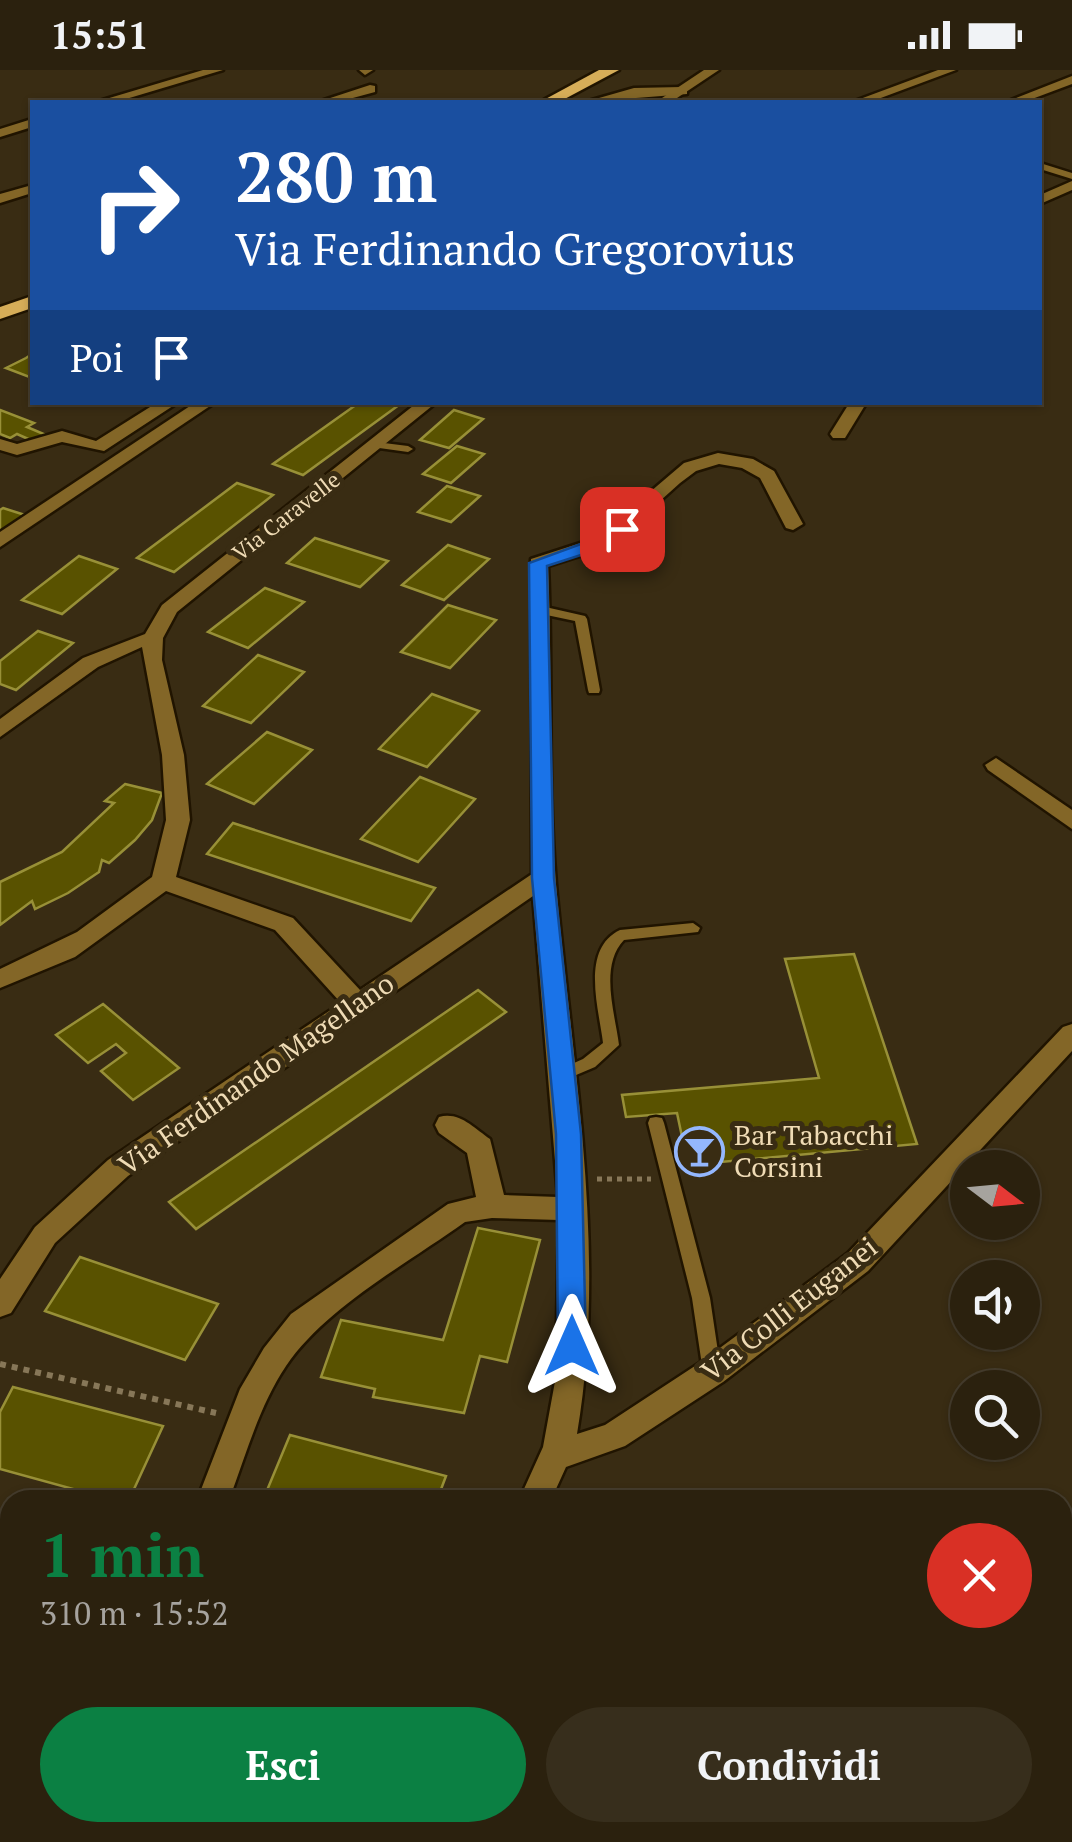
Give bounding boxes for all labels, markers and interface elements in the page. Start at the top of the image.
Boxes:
text: 15:51 [50,10,149,60]
text: 280 m [235,129,437,222]
icon: right [70,140,200,270]
text: Via Ferdinando Gregorovius [235,218,795,278]
icon: arrive [144,330,199,385]
text: Poi [70,333,124,383]
street label: Via Caravelle [226,464,345,567]
pin [580,487,665,572]
icon: arrive [595,502,650,557]
street label: Via Ferdinando Magellano [111,964,401,1183]
place label: Bar Tabacchi Corsini [734,1116,893,1185]
bar icon: Bar Tabacchi Corsini [673,1125,725,1177]
north arrow [950,1150,1040,1240]
map controls [950,1150,1040,1460]
street label: Via Colli Euganei [693,1228,884,1389]
button: sound [950,1260,1040,1350]
position arrow [520,1294,624,1398]
button: search [950,1370,1040,1460]
text: 1 min [40,1515,204,1594]
button: close [927,1523,1032,1628]
text: 310 m · 15:52 [40,1592,228,1634]
button: Esci [40,1707,526,1822]
button: Condividi [546,1707,1032,1822]

